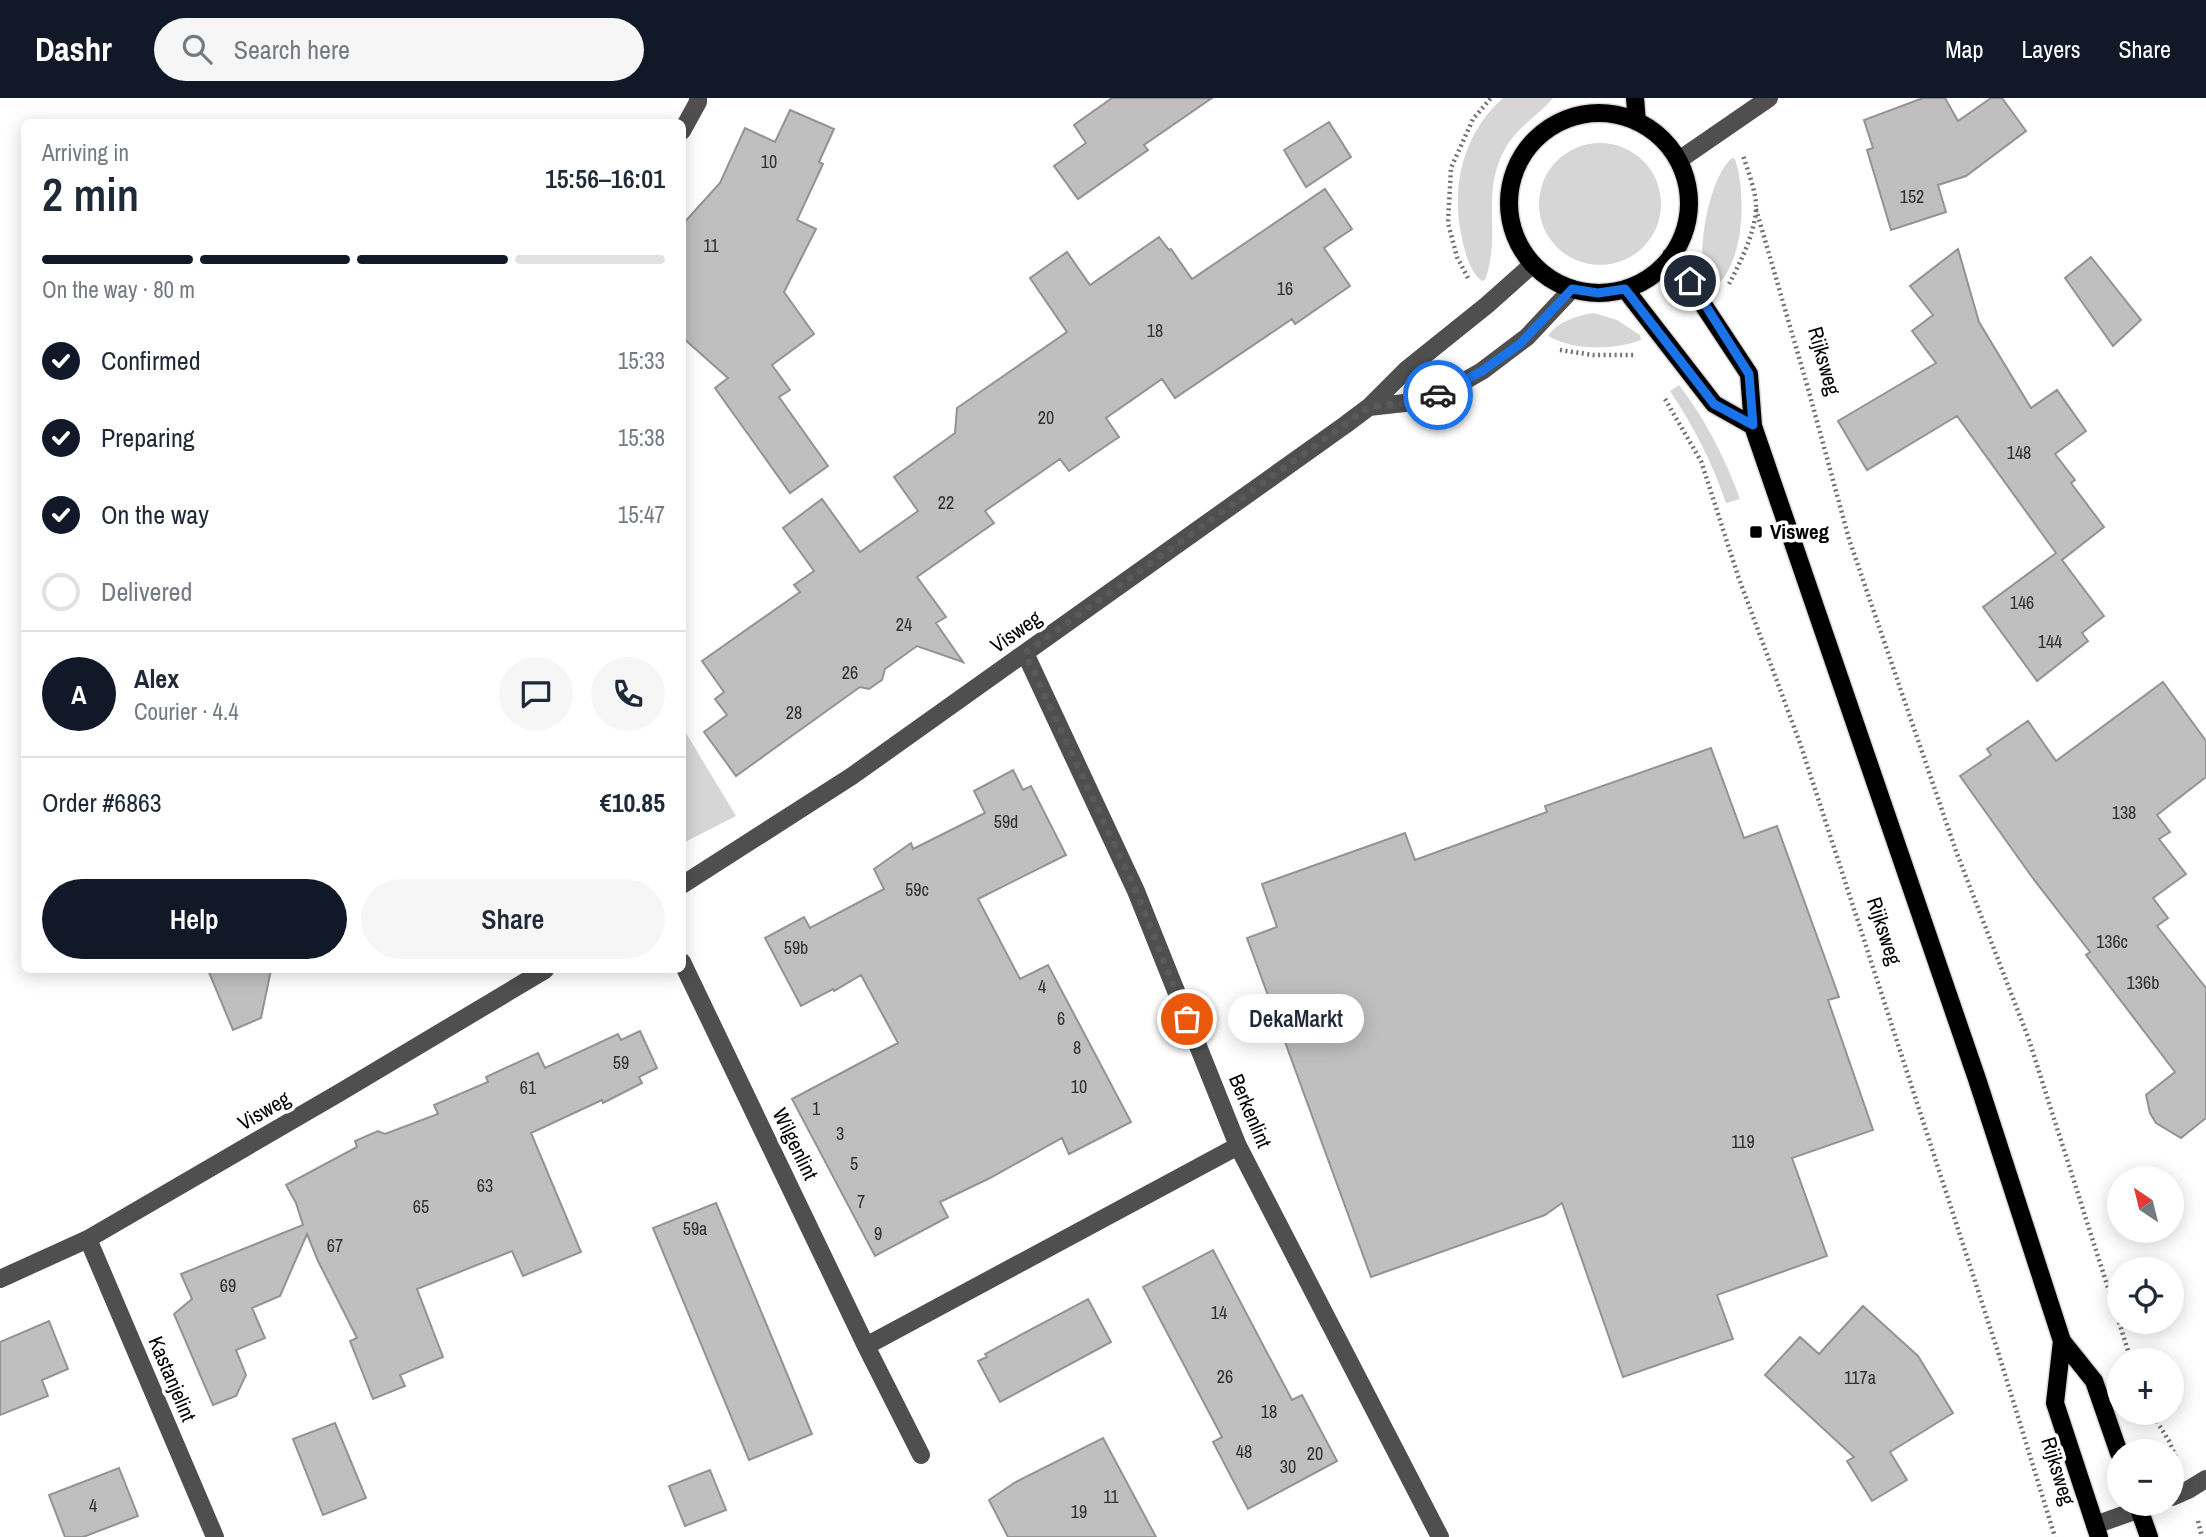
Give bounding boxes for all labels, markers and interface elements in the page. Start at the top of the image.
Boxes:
search box [154,18,644,81]
text: Dashr [35,27,112,71]
icon: search [178,30,216,68]
text: Search here [234,32,350,67]
text: Map [1945,33,1983,65]
text: Layers [2021,33,2080,65]
text: Share [2118,33,2171,65]
text: Arriving in [42,137,129,168]
house number: 10 [761,149,777,174]
text: 15:56–16:01 [545,161,665,196]
text: 2 min [42,163,139,225]
house number: 152 [1900,184,1924,209]
house number: 11 [703,233,719,258]
pin [1660,251,1720,311]
icon: home [1671,262,1709,300]
text: On the way · 80 m [42,274,195,305]
house number: 16 [1277,276,1293,301]
house number: 18 [1147,318,1163,343]
street label: Rijksweg [1801,323,1848,399]
icon: check [42,342,80,380]
text: Confirmed [101,343,201,378]
text: 15:33 [618,345,665,376]
courier [1403,360,1473,430]
icon: car [1419,376,1457,414]
house number: 20 [1038,405,1054,430]
icon: check [42,419,80,457]
text: Preparing [101,420,195,455]
text: 15:38 [618,422,665,453]
house number: 148 [2007,440,2031,465]
house number: 22 [938,490,954,515]
icon: check [42,496,80,534]
text: On the way [101,497,209,532]
text: 15:47 [618,499,665,530]
place label: Visweg [1770,517,1830,546]
marker: Visweg [1748,524,1764,540]
text: Delivered [101,574,192,609]
house number: 146 [2010,590,2034,615]
street label: Visweg [984,603,1047,660]
house number: 24 [896,612,912,637]
house number: 144 [2038,629,2062,654]
button: chat [499,657,573,731]
button: phone [591,657,665,731]
house number: 26 [842,660,858,685]
text: Alex [134,661,179,696]
text: A [71,677,87,712]
text: Courier · 4.4 [134,696,239,727]
house number: 28 [786,700,802,725]
text: Order #6863 [42,785,162,820]
text: €10.85 [600,785,665,820]
house number: 138 [2112,800,2136,825]
house number: 59d [994,809,1018,834]
house number: 59c [905,877,929,902]
button: Help [42,879,347,959]
button: Share [361,879,665,959]
street label: Rijksweg [1860,893,1909,969]
house number: 136c [2096,929,2128,954]
house number: 59b [784,935,808,960]
house number: 136b [2127,970,2159,995]
house number: 4 [1038,974,1046,999]
pin [1157,989,1217,1049]
callout: DekaMarkt [1229,995,1366,1044]
icon: bag [1168,1000,1206,1038]
text: DekaMarkt [1249,1003,1343,1034]
house number: 6 [1057,1006,1065,1031]
house number: 8 [1073,1035,1081,1060]
house number: 59 [613,1050,629,1075]
street label: Berkenlint [1222,1069,1279,1152]
house number: 10 [1071,1074,1087,1099]
house number: 61 [520,1075,537,1100]
street label: Visweg [232,1084,296,1137]
house number: 1 [812,1096,821,1121]
street label: Wilgenlint [766,1103,825,1185]
house number: 3 [836,1121,844,1146]
house number: 119 [1731,1129,1755,1154]
house number: 5 [850,1151,858,1176]
north arrow [2107,1166,2184,1242]
map controls [2107,1166,2184,1516]
house number: 63 [477,1173,493,1198]
house number: 7 [857,1189,865,1214]
house number: 65 [413,1194,429,1219]
house number: 59a [683,1216,707,1241]
house number: 9 [874,1221,882,1246]
house number: 67 [327,1233,343,1258]
button: locate [2107,1257,2184,1334]
house number: 69 [220,1273,236,1298]
house number: 14 [1211,1300,1227,1325]
street label: Kastanjelint [142,1332,203,1426]
button: + [2107,1348,2184,1425]
house number: 26 [1217,1364,1233,1389]
house number: 117a [1844,1365,1876,1390]
house number: 18 [1261,1399,1277,1424]
street label: Rijksweg [2034,1433,2083,1509]
house number: 48 [1236,1439,1252,1464]
button: − [2107,1439,2184,1516]
house number: 20 [1307,1441,1323,1466]
house number: 30 [1280,1454,1296,1479]
house number: 11 [1103,1484,1119,1509]
house number: 4 [89,1493,97,1518]
house number: 19 [1071,1499,1087,1524]

